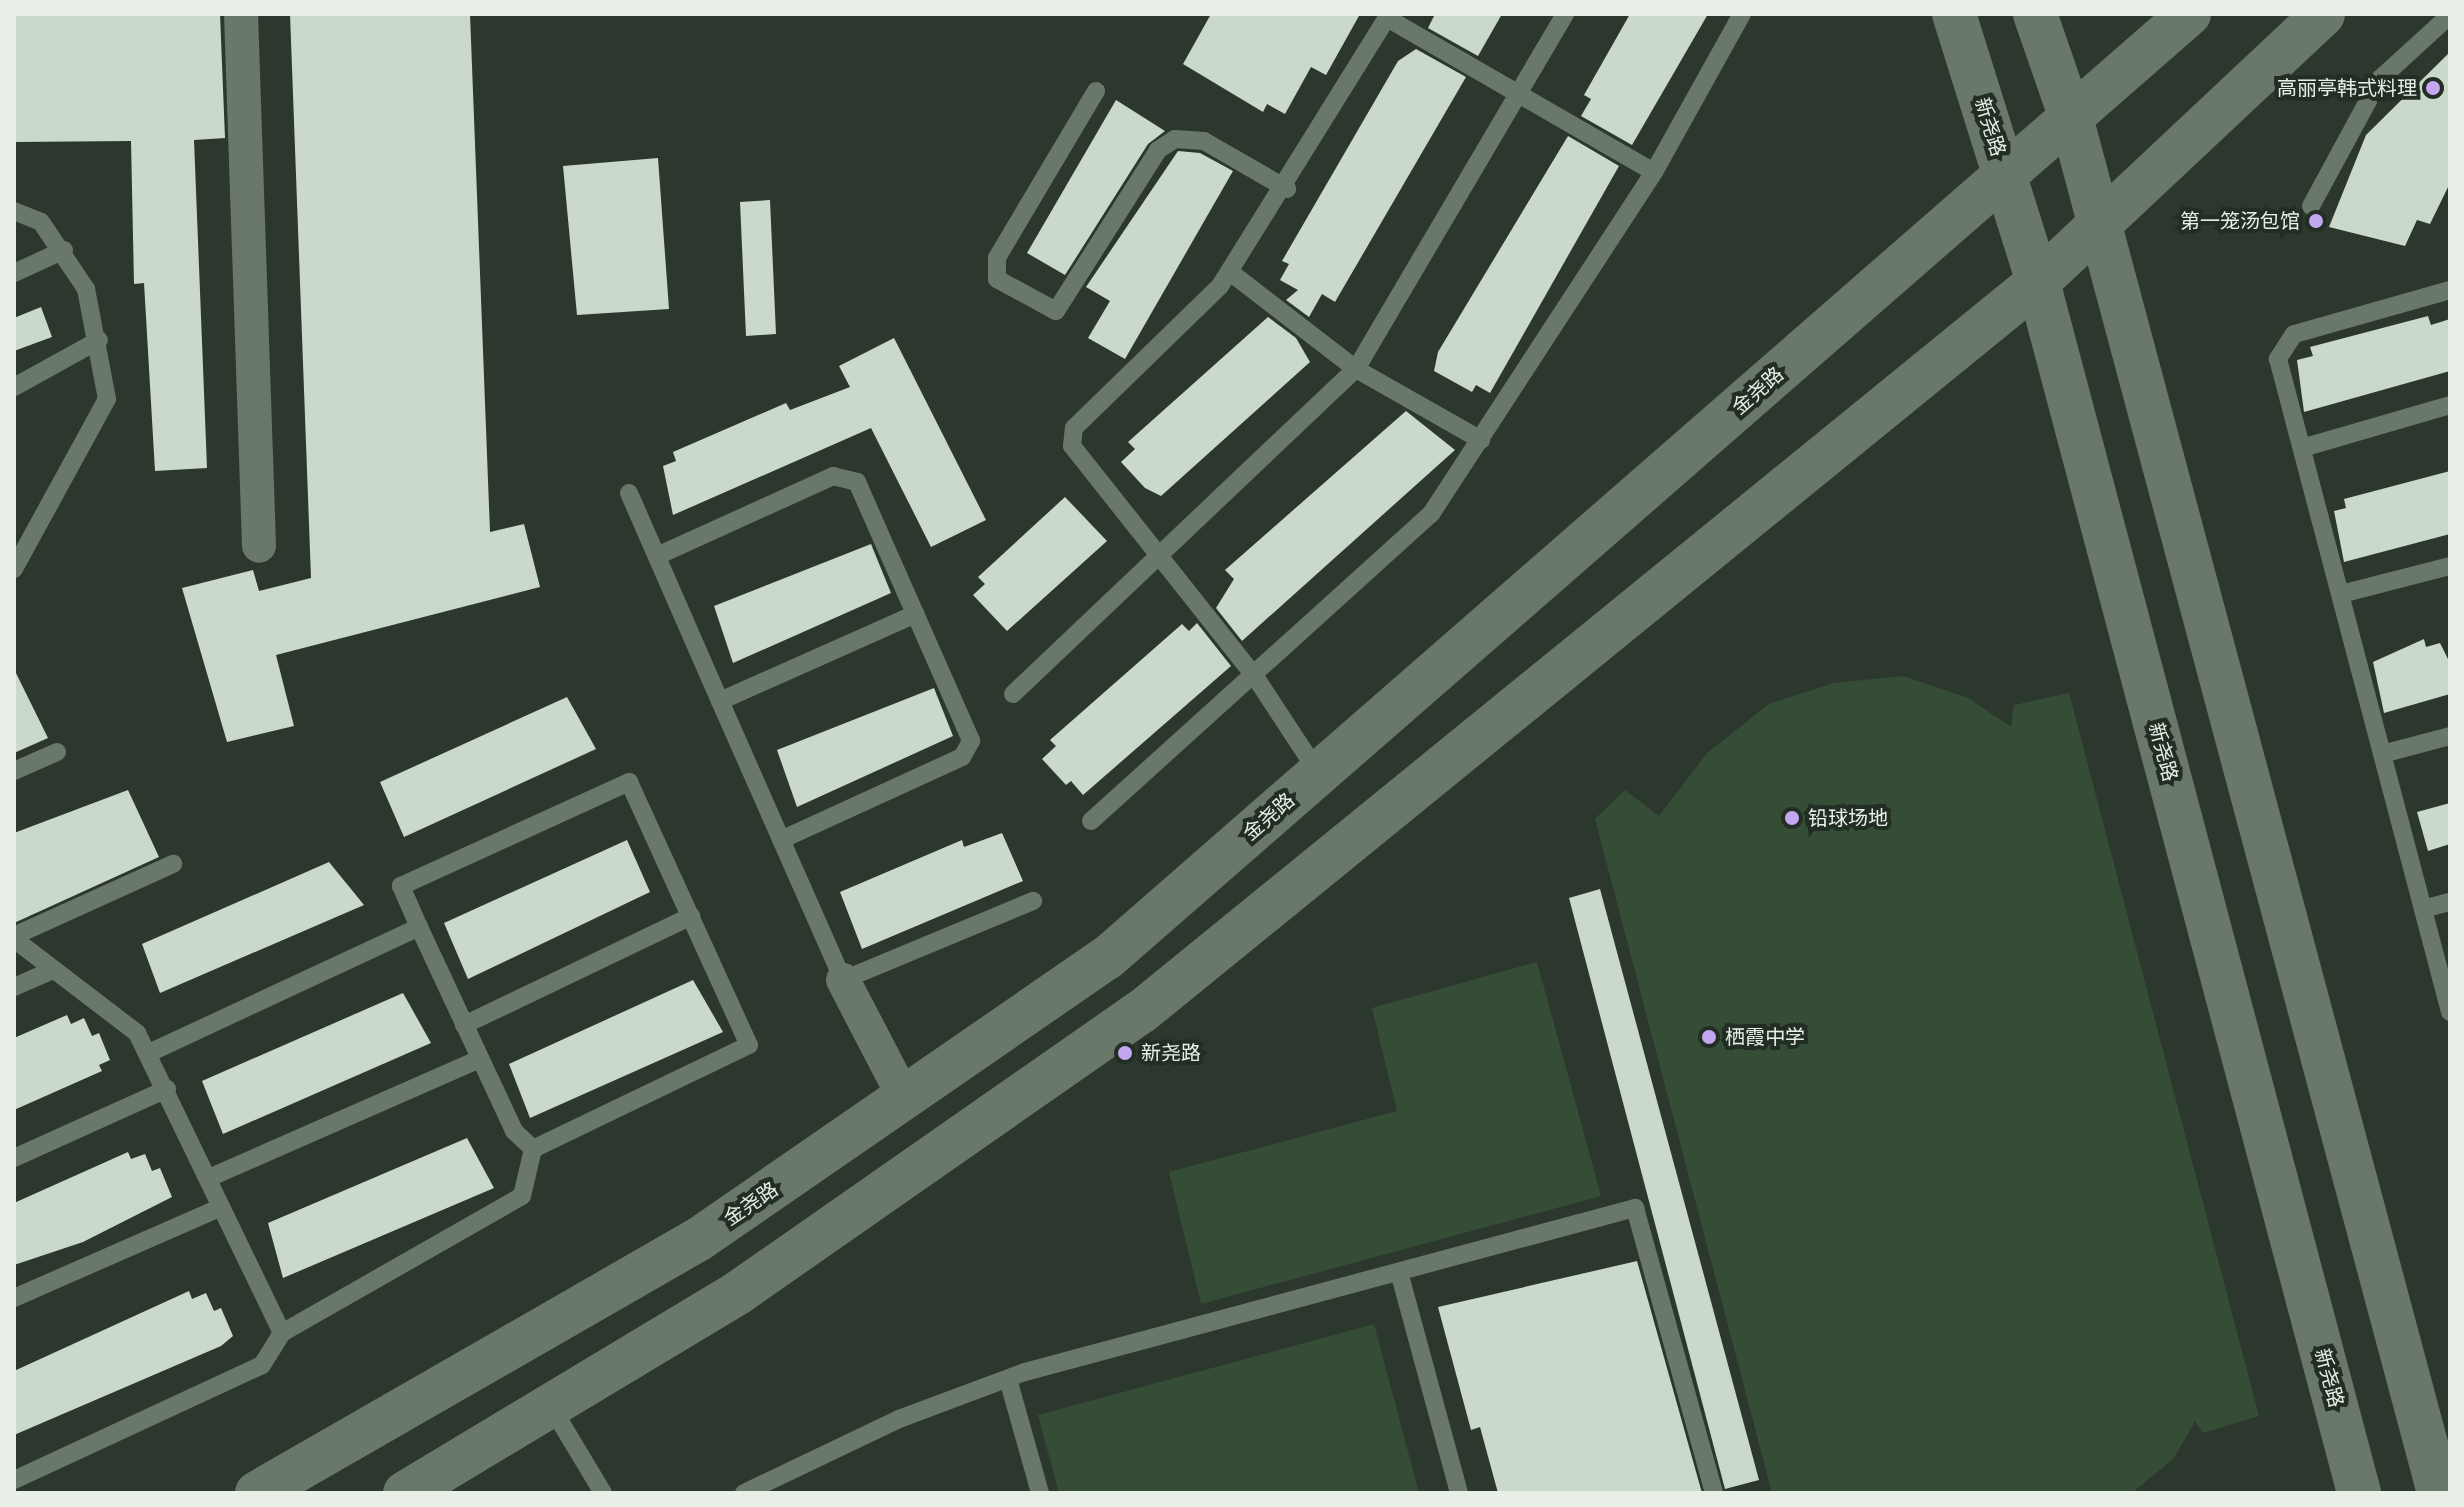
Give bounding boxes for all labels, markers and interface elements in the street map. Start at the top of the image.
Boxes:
place label: 高丽亭韩式料理 [2277,76,2417,100]
marker: 高丽亭韩式料理 [2424,79,2442,97]
street label: 新尧路 [1970,95,2010,159]
place label: 第一笼汤包馆 [2180,209,2300,233]
marker: 第一笼汤包馆 [2307,212,2325,230]
street label: 金尧路 [1727,362,1789,420]
street label: 新尧路 [2144,720,2182,784]
street label: 金尧路 [1238,788,1300,846]
place label: 铅球场地 [1808,806,1888,830]
marker: 铅球场地 [1783,809,1801,827]
place label: 栖霞中学 [1725,1025,1805,1049]
marker: 栖霞中学 [1700,1028,1718,1046]
place label: 新尧路 [1141,1041,1201,1065]
marker: 新尧路 [1116,1044,1134,1062]
street label: 金尧路 [719,1177,783,1231]
street label: 新尧路 [2310,1346,2348,1410]

